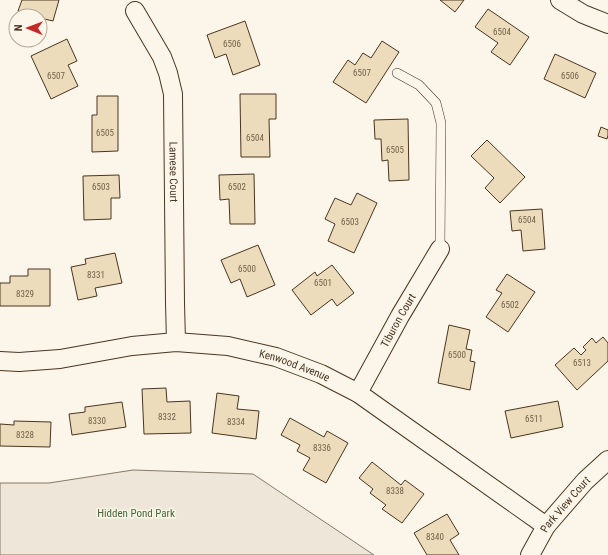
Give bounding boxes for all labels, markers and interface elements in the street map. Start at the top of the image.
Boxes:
north arrow [8,8,48,48]
text: N [12,24,25,31]
house number: 6504 [493,27,511,37]
house number: 6506 [223,39,241,49]
house number: 6507 [353,68,371,78]
house number: 6507 [47,71,65,81]
house number: 6506 [561,71,579,81]
house number: 6505 [96,128,114,138]
house number: 6504 [246,133,264,143]
street label: Lamese Court [166,142,180,202]
house number: 6505 [386,145,404,155]
house number: 6503 [92,182,110,192]
house number: 6502 [228,182,246,192]
house number: 6504 [518,215,536,225]
house number: 6503 [341,217,359,227]
house number: 6500 [238,264,256,274]
house number: 8331 [87,270,105,280]
house number: 6501 [314,278,332,288]
house number: 8329 [16,289,34,299]
street label: Tiburon Court [378,291,419,350]
house number: 6502 [501,300,519,310]
street label: Kenwood Avenue [258,347,332,384]
house number: 6500 [448,350,466,360]
house number: 6513 [573,358,591,368]
house number: 8332 [158,412,176,422]
house number: 6511 [525,414,543,424]
house number: 8330 [88,416,106,426]
house number: 8334 [227,417,245,427]
house number: 8328 [16,430,34,440]
house number: 8336 [313,443,331,453]
street label: Park View Court [538,474,593,535]
house number: 8338 [386,486,404,496]
park label: Hidden Pond Park [97,507,175,520]
house number: 8340 [426,532,444,542]

